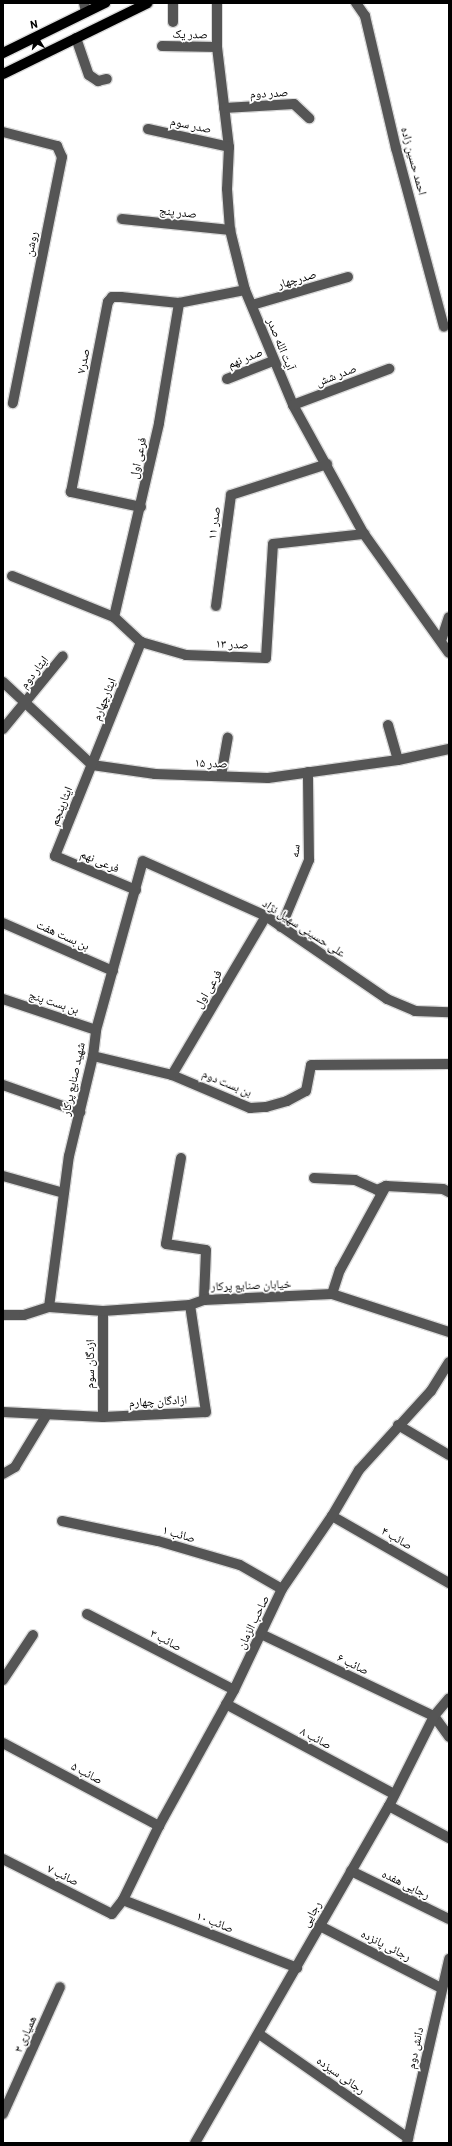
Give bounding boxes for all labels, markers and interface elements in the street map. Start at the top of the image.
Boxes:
north arrow [16,16,56,56]
text: N [29,17,39,31]
street label: صدر یک [172,26,208,42]
street label: صدر دوم [249,85,289,101]
street label: صدر سوم [169,114,213,136]
street label: احمد حسین زاده [398,125,430,197]
street label: صدر پنج [158,203,198,221]
street label: روشن [22,230,40,258]
street label: صدرچهار [276,267,318,291]
street label: آیت الله صدر [264,316,298,372]
street label: صدر نهم [225,345,265,371]
street label: صدر۷ [73,347,93,375]
street label: صدر شش [314,361,358,389]
street label: فرعی اول [127,436,149,480]
street label: صدر ۱۱ [205,506,223,540]
street label: صدر ۱۳ [215,636,249,652]
street label: ایثار دوم [17,653,51,691]
street label: ایثارچهارم [89,676,119,722]
street label: صدر ۱۵ [194,755,228,771]
street label: ایثارپنجم [47,784,75,828]
street label: سه [287,844,303,858]
street label: فرعی نهم [78,846,122,876]
street label: علی حسینی سهیل نژاد [260,896,348,960]
street label: بن بست هفت [34,917,92,953]
street label: فرعی اول [191,967,225,1011]
street label: بن بست پنج [27,987,81,1017]
street label: شهید صنایع پرکار [58,1041,88,1117]
street label: بن بست دوم [200,1066,254,1100]
street label: خیابان صنایع پرکار [210,1276,292,1294]
street label: ازدگان سوم [83,1339,97,1389]
street label: ازادگان چهارم [128,1392,188,1410]
street label: صائب ۱ [161,1522,197,1546]
street label: صائب ۴ [379,1523,415,1553]
street label: صاحب الزمان [234,1593,272,1651]
street label: صائب ۳ [148,1626,184,1654]
street label: صائب ۶ [335,1650,371,1678]
street label: صائب ۸ [298,1724,334,1752]
street label: صائب ۵ [69,1759,105,1787]
street label: صائب ۷ [45,1861,81,1889]
street label: رجایی هفده [380,1866,432,1902]
street label: رجایی [298,1898,324,1930]
street label: صائب ۱۰ [194,1908,236,1936]
street label: رجائی پانزده [358,1926,414,1964]
street label: همیاری ۳ [11,2014,39,2054]
street label: دانش دوم [404,2026,426,2070]
street label: رجائی سیزده [314,2053,368,2097]

